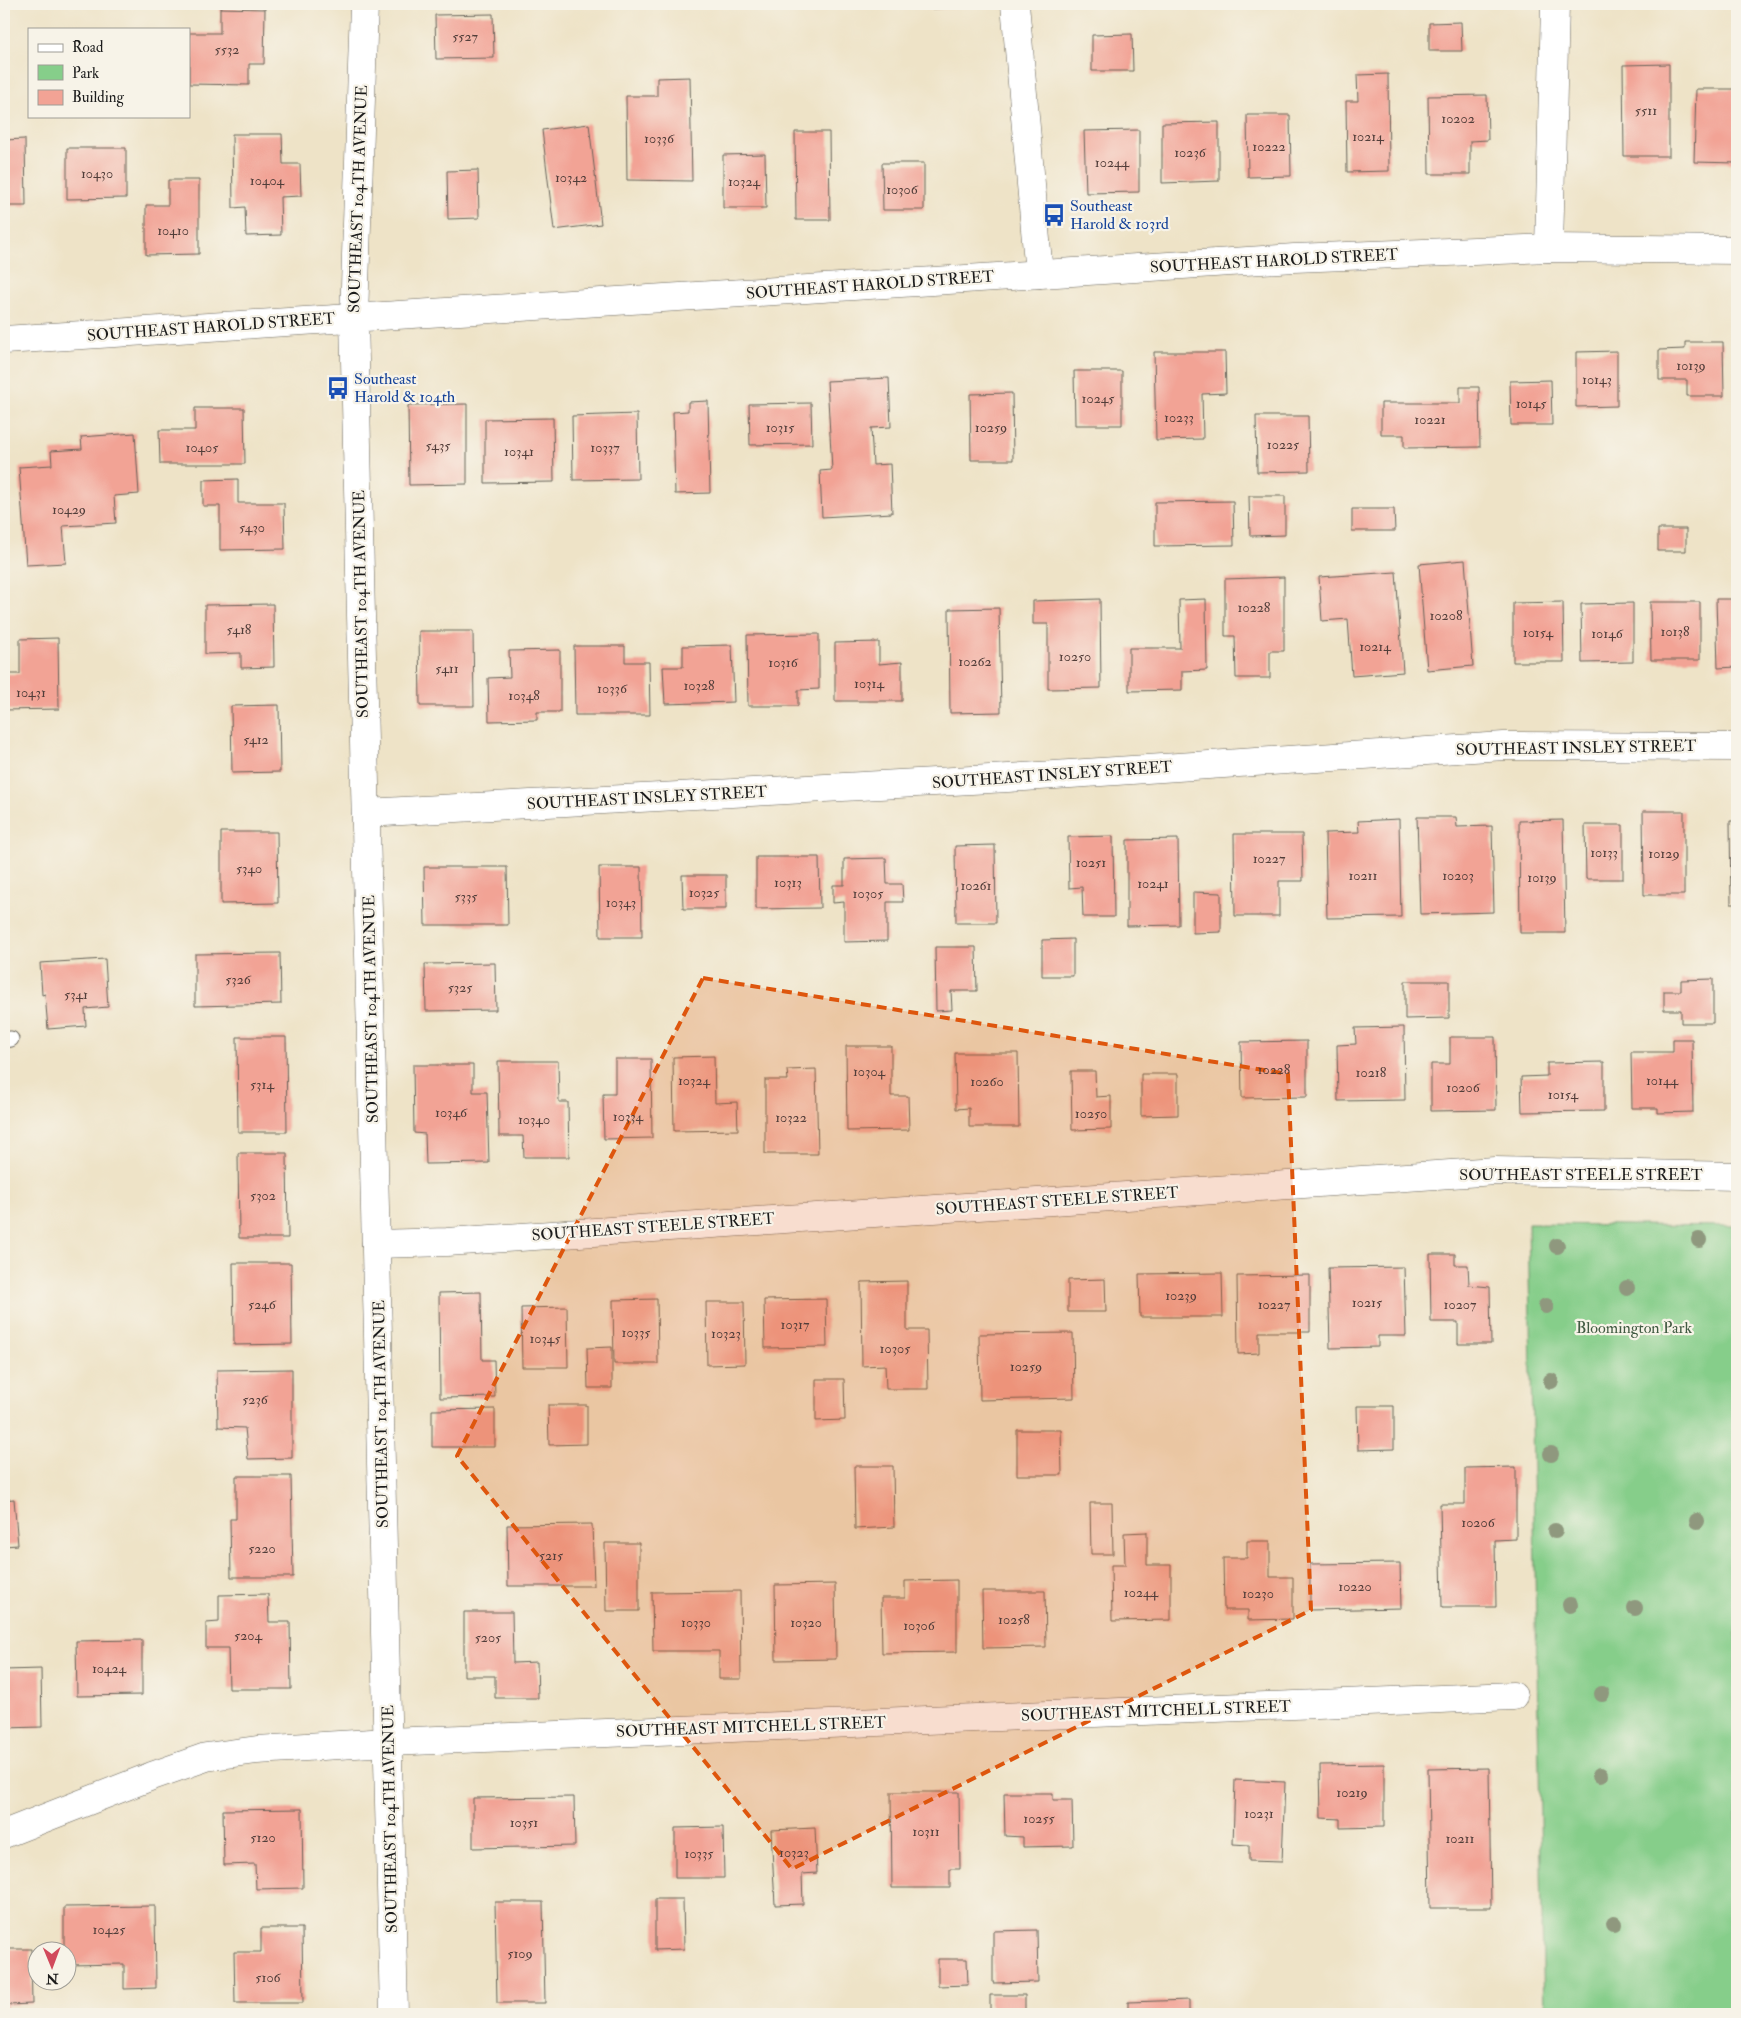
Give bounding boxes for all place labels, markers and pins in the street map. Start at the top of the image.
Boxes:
place label: Southeast Harold & 103rd [1070,196,1169,234]
bus stop icon: Southeast Harold & 103rd [1041,202,1067,228]
place label: Southeast Harold & 104th [354,369,456,407]
bus stop icon: Southeast Harold & 104th [325,375,351,401]

